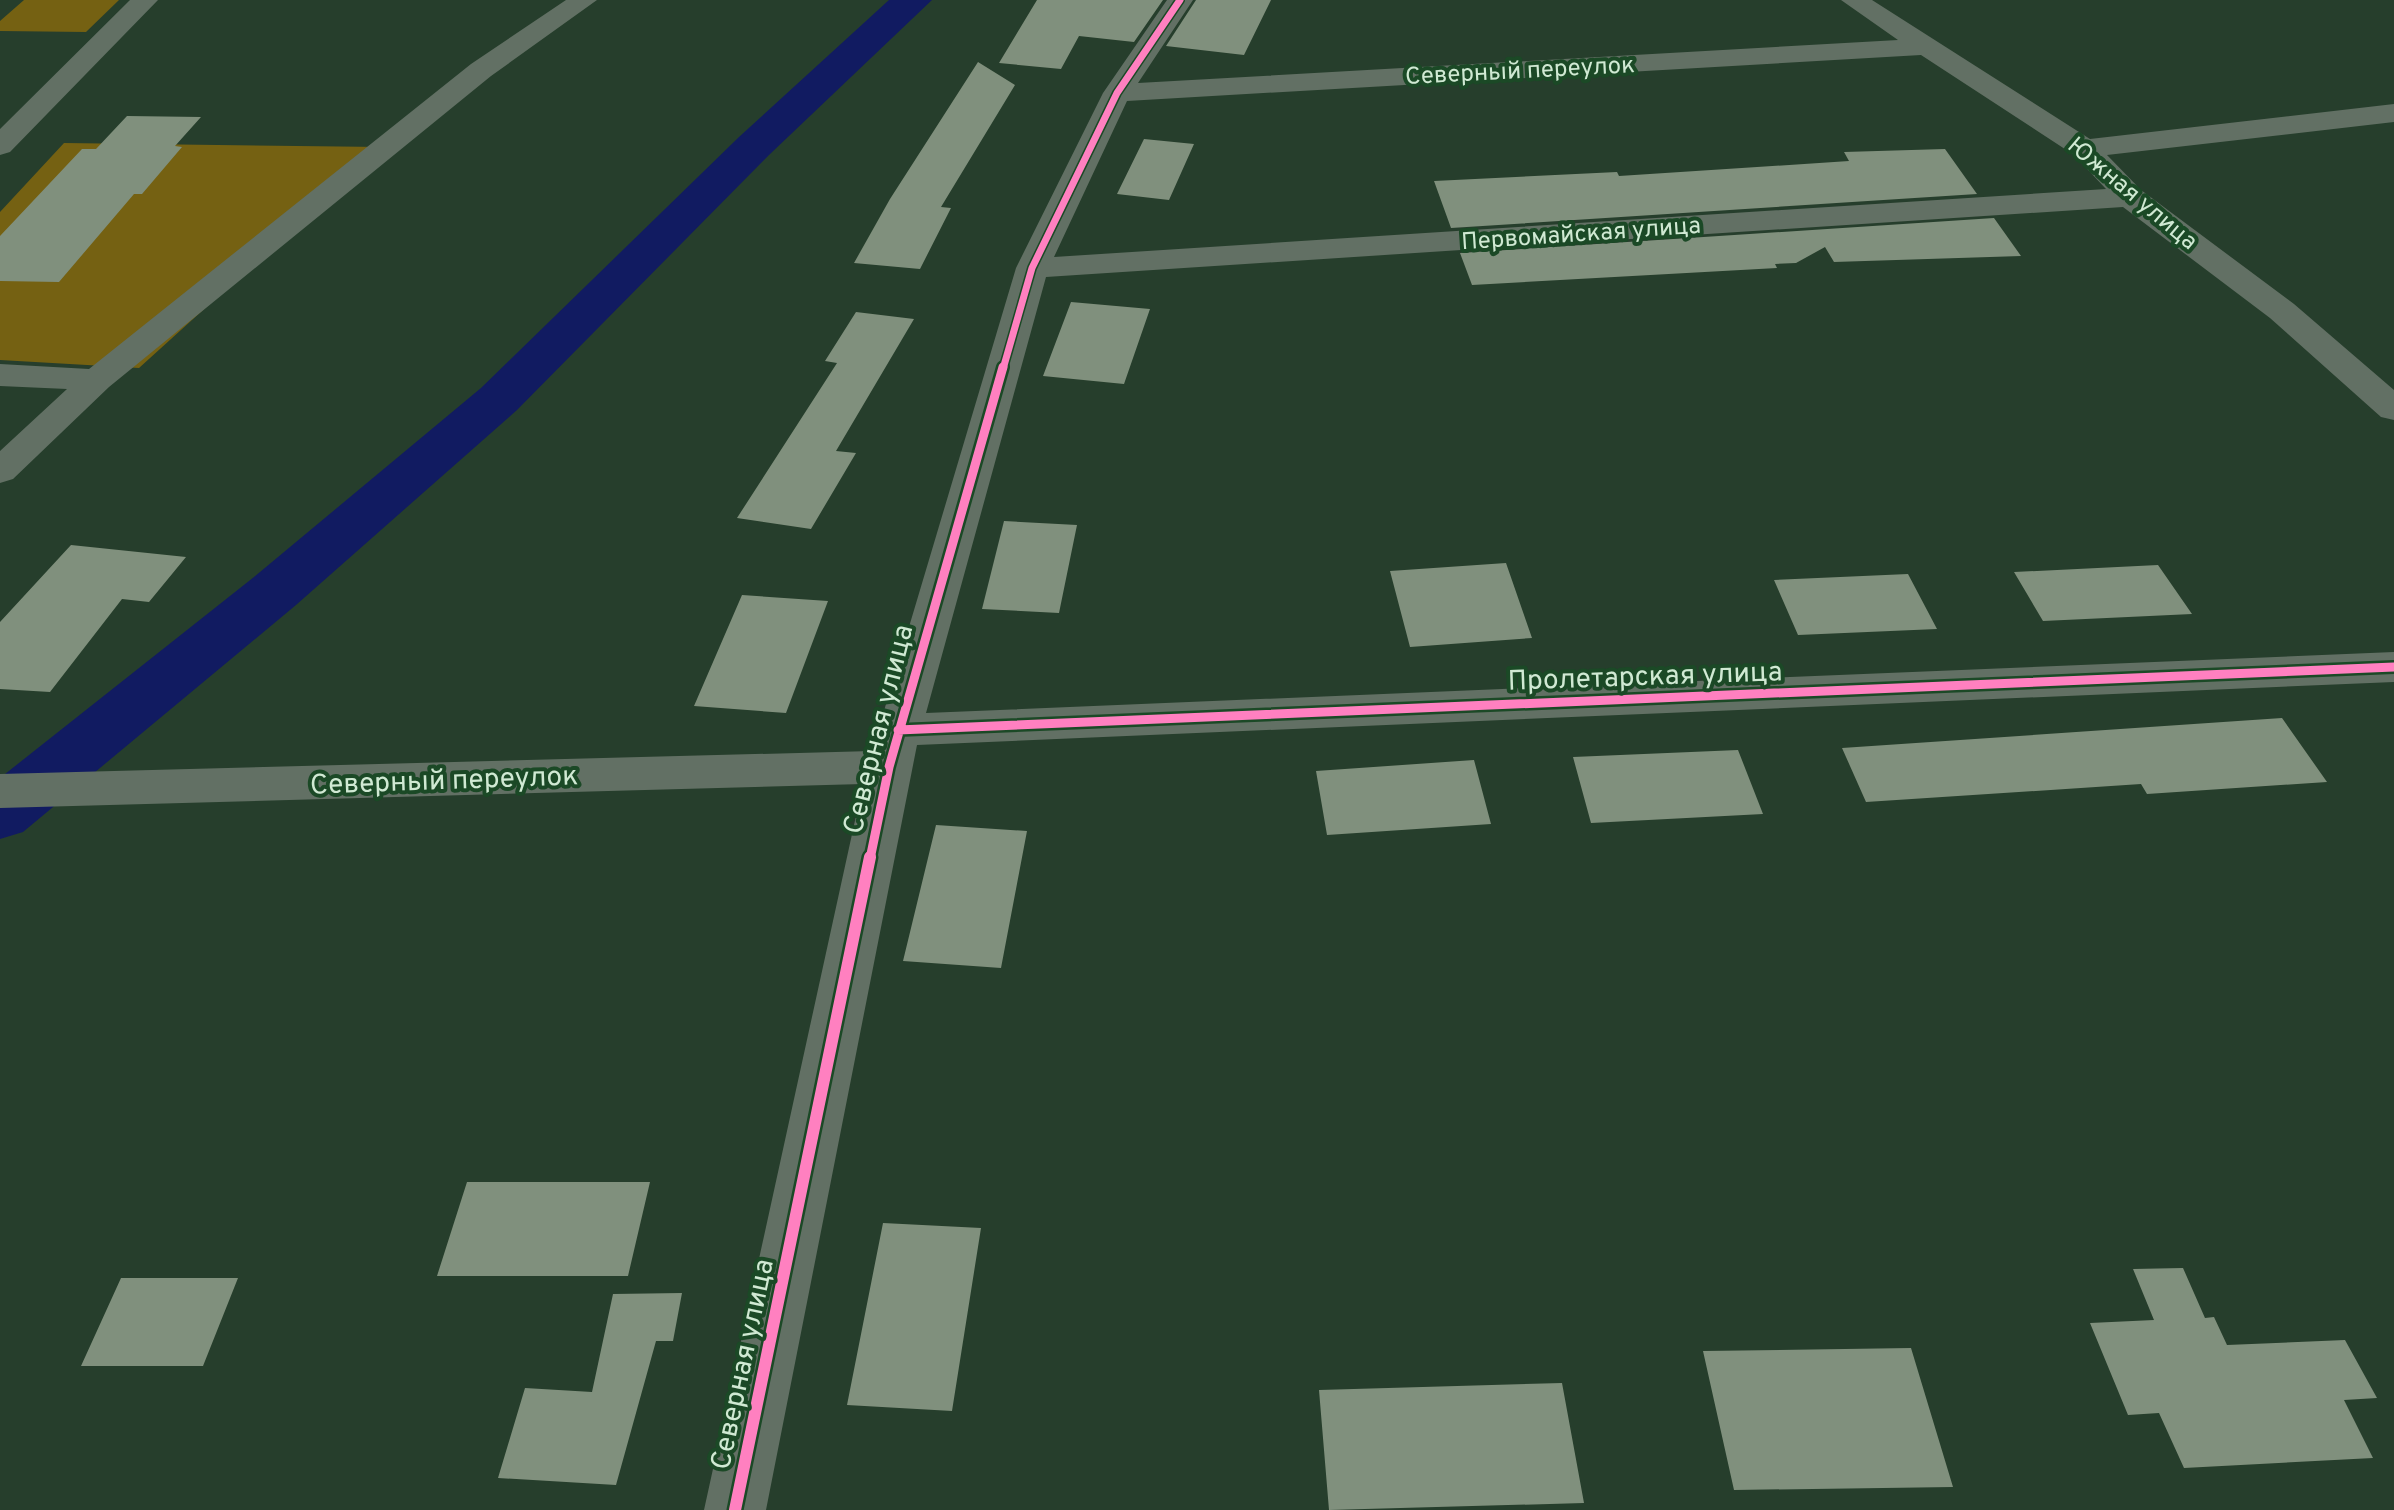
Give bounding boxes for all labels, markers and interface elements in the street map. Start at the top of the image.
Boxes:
street label: Северный переулок [1404,51,1636,93]
street label: Южная улица [2061,131,2203,258]
street label: Первомайская улица [1460,212,1702,258]
street label: Северная улица [836,621,923,838]
street label: Пролетарская улица [1507,655,1783,701]
street label: Северный переулок [309,759,579,805]
street label: Северная улица [704,1256,784,1473]

